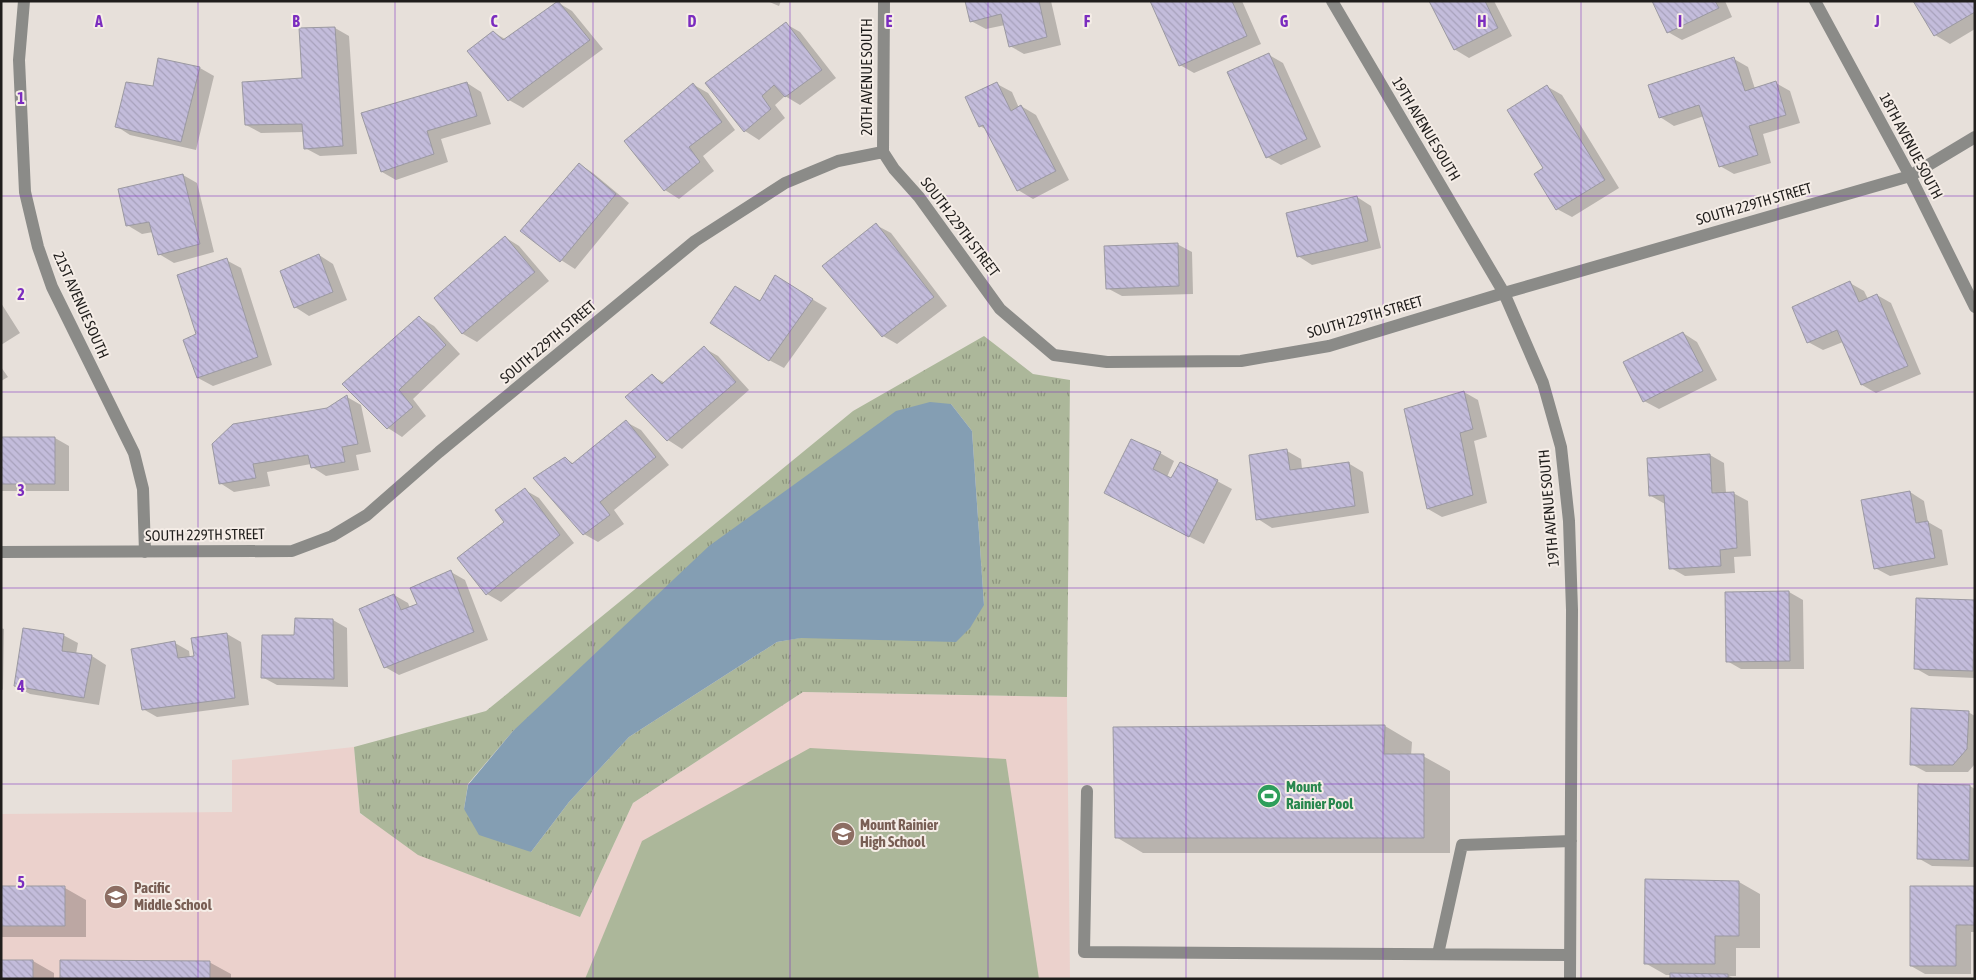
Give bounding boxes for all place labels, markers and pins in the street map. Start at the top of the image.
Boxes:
place label: Mount Rainier Pool [1286,778,1354,812]
sports icon: Mount Rainier Pool [1256,783,1282,809]
place label: Mount Rainier High School [860,816,938,850]
school or university icon: Mount Rainier High School [830,821,856,847]
place label: Pacific Middle School [134,879,213,913]
school or university icon: Pacific Middle School [103,884,129,910]

